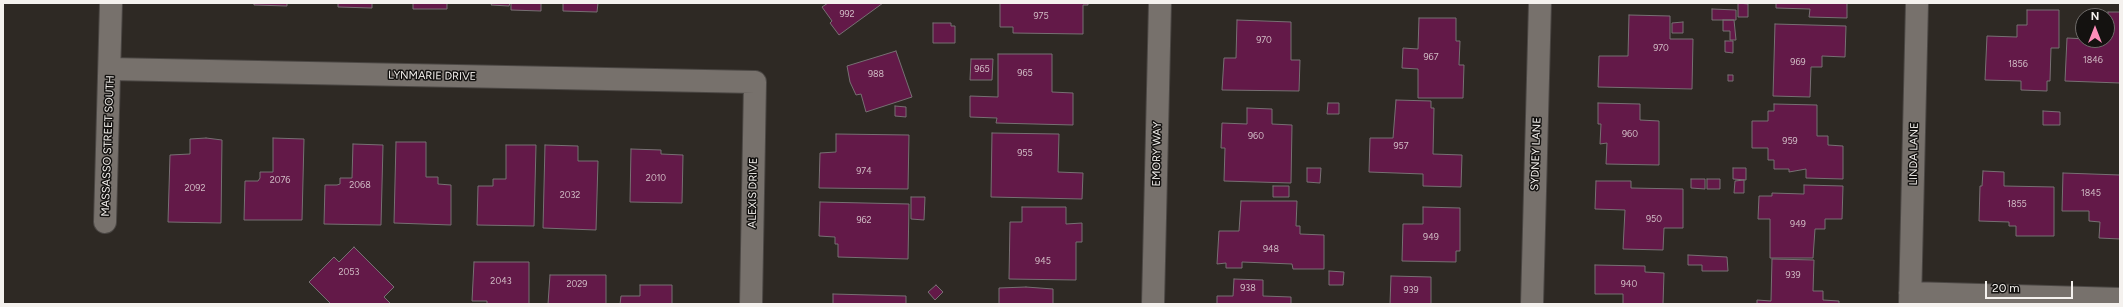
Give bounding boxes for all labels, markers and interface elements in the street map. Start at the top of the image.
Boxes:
north arrow [2075,8,2115,48]
house number: 992 [839,9,855,19]
text: N [2091,10,2099,23]
house number: 975 [1033,11,1049,21]
house number: 970 [1256,35,1272,45]
house number: 970 [1653,43,1669,53]
house number: 967 [1423,52,1439,62]
house number: 1846 [2083,55,2103,65]
house number: 969 [1790,57,1806,67]
house number: 1856 [2008,59,2028,69]
house number: 965 [974,64,990,74]
house number: 965 [1017,68,1033,78]
street label: LYNMARIE DRIVE [388,69,476,83]
house number: 988 [868,69,884,79]
street label: MASSASSO STREET SOUTH [99,75,117,217]
street label: SYDNEY LANE [1528,117,1544,191]
street label: EMORY WAY [1150,122,1164,186]
street label: LINDA LANE [1907,122,1921,186]
house number: 960 [1622,129,1638,139]
house number: 960 [1248,131,1264,141]
house number: 959 [1782,136,1798,146]
house number: 957 [1393,141,1409,151]
house number: 955 [1017,148,1033,158]
street label: ALEXIS DRIVE [746,158,760,228]
house number: 974 [856,166,872,176]
house number: 2010 [646,173,666,183]
house number: 2076 [270,175,290,185]
house number: 2068 [349,180,371,190]
house number: 2092 [185,183,205,193]
house number: 1845 [2081,188,2101,198]
house number: 2032 [560,190,580,200]
house number: 1855 [2007,199,2027,209]
house number: 950 [1646,214,1662,224]
house number: 962 [856,215,872,225]
house number: 949 [1790,219,1806,229]
house number: 949 [1423,232,1439,242]
house number: 948 [1263,244,1279,254]
house number: 945 [1035,256,1051,266]
house number: 2053 [339,267,359,277]
house number: 939 [1785,270,1801,280]
scale bar [1987,273,2075,299]
house number: 2043 [490,276,512,286]
house number: 2029 [567,279,587,289]
house number: 940 [1621,279,1637,289]
text: 20 m [1992,281,2020,295]
house number: 938 [1240,283,1256,293]
house number: 939 [1403,285,1419,295]

